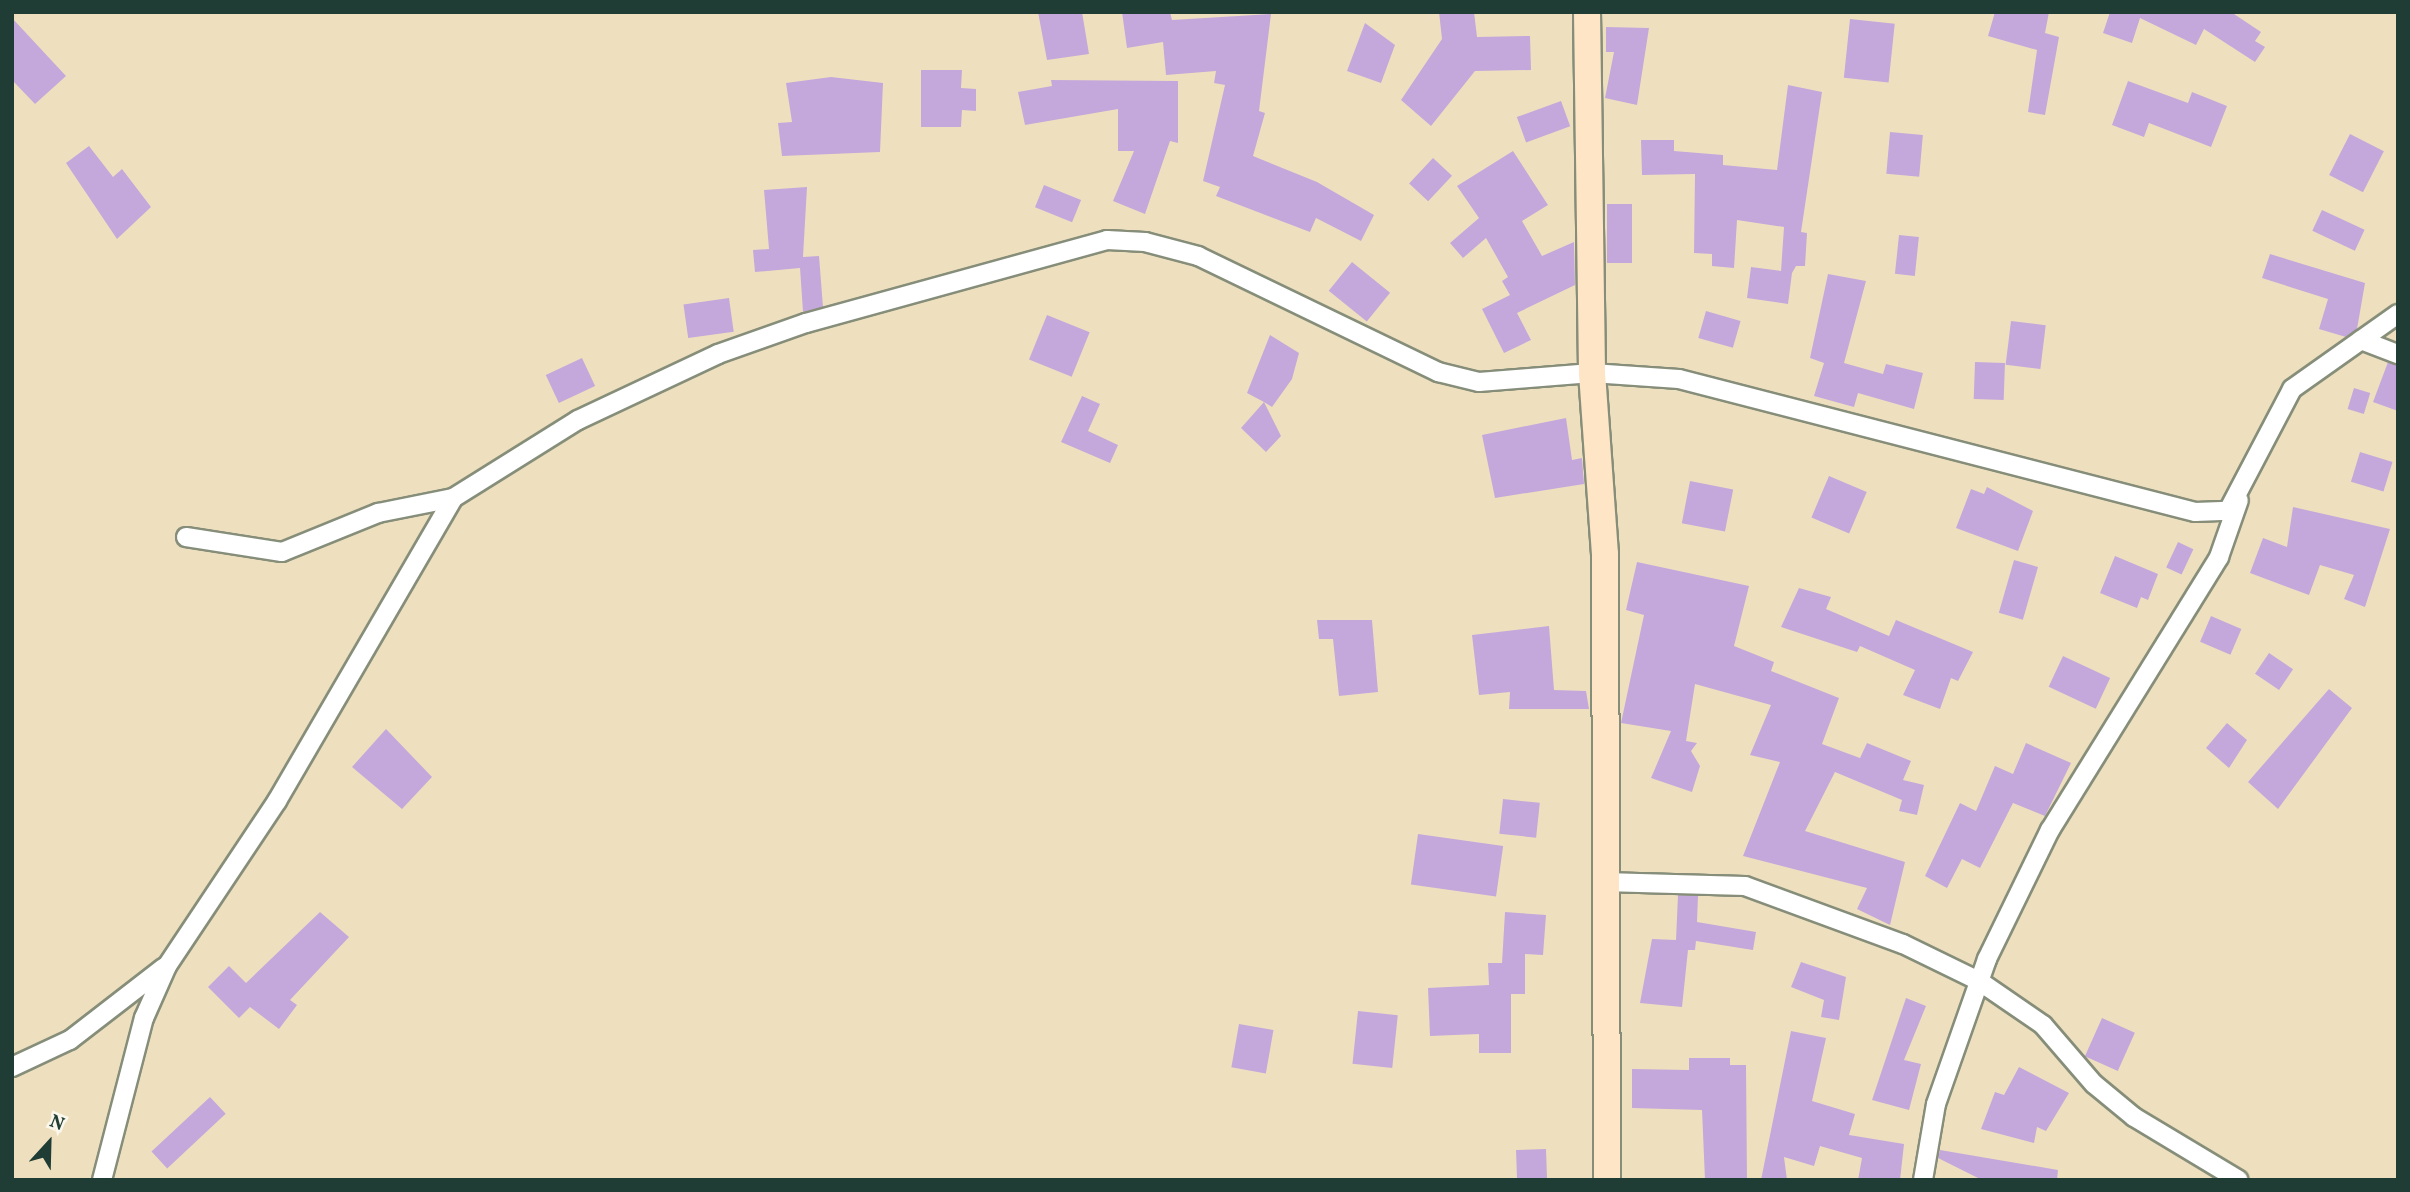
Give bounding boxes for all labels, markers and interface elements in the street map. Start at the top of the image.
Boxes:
north arrow [14,1108,84,1178]
text: N [46,1109,68,1138]

